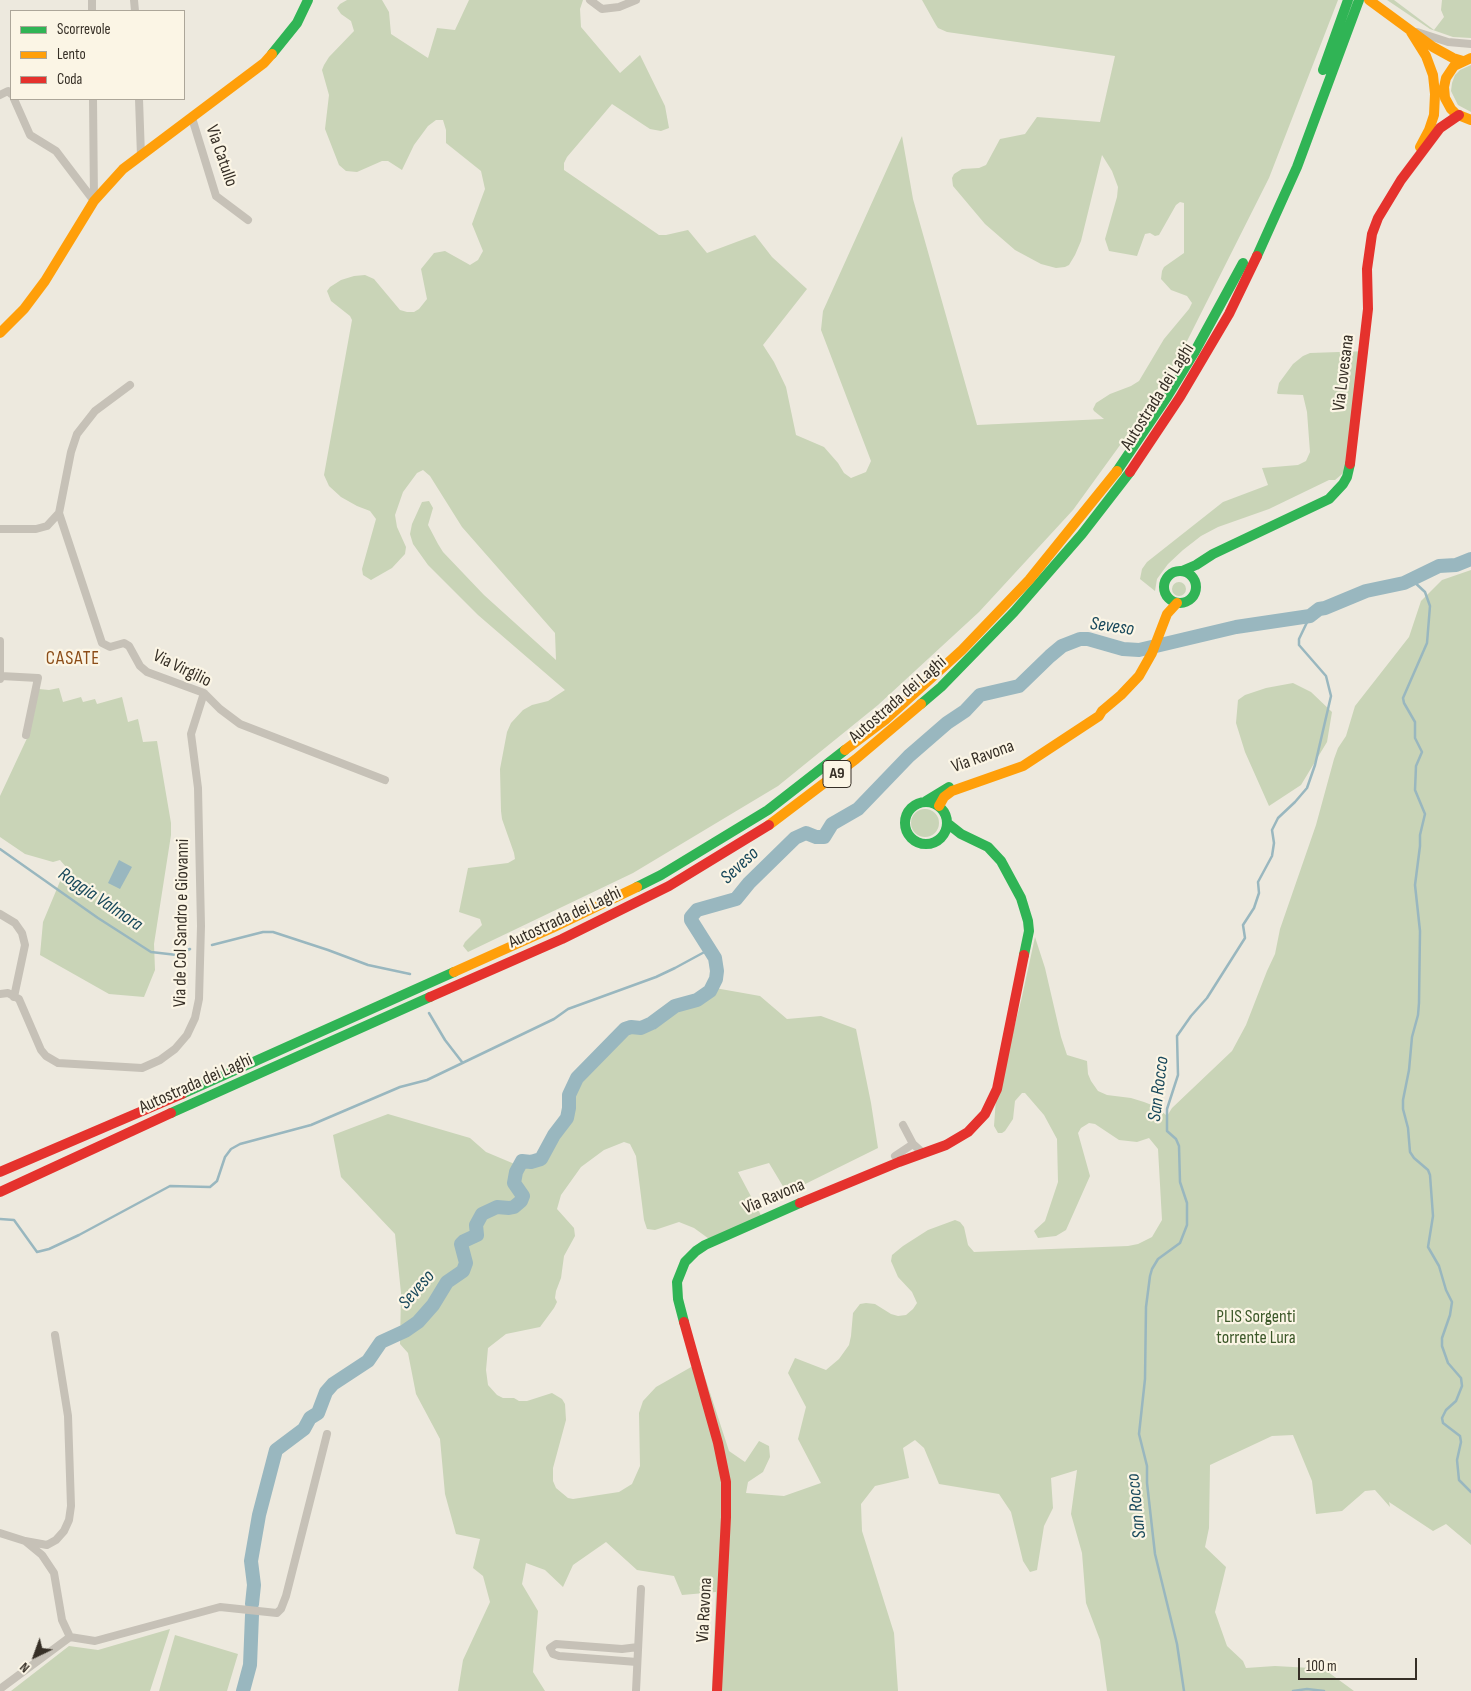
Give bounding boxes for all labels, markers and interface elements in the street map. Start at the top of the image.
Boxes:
legend [10,10,185,100]
text: Scorrevole [57,20,111,39]
text: Lento [57,45,86,64]
text: Coda [57,70,82,89]
street label: Via Catullo [200,122,242,190]
street label: Via Lovesana [1329,333,1359,413]
street label: Autostrada dei Laghi [1117,340,1199,454]
water label: Seveso [1089,613,1135,641]
street label: Via Virgilio [149,646,215,692]
district label: CASATE [45,648,101,670]
street label: Autostrada dei Laghi [845,652,951,748]
street label: Via Ravona [949,736,1017,778]
road number: A9 [823,761,851,788]
street label: Via de Col Sandro e Giovanni [170,839,194,1007]
water label: Seveso [716,843,764,889]
water label: Roggia Valmora [53,863,147,937]
street label: Autostrada dei Laghi [505,882,625,954]
street label: Autostrada dei Laghi [136,1049,256,1119]
water label: San Rocco [1144,1055,1174,1123]
street label: Via Ravona [740,1174,808,1220]
water label: Seveso [394,1266,440,1314]
park label: PLIS Sorgenti torrente Lura [1216,1306,1296,1348]
water label: San Rocco [1122,1472,1152,1540]
street label: Via Ravona [693,1577,717,1643]
north arrow [10,1631,60,1681]
scale bar [1301,1648,1420,1680]
text: 100 m [1306,1657,1337,1676]
text: N [16,1659,33,1676]

